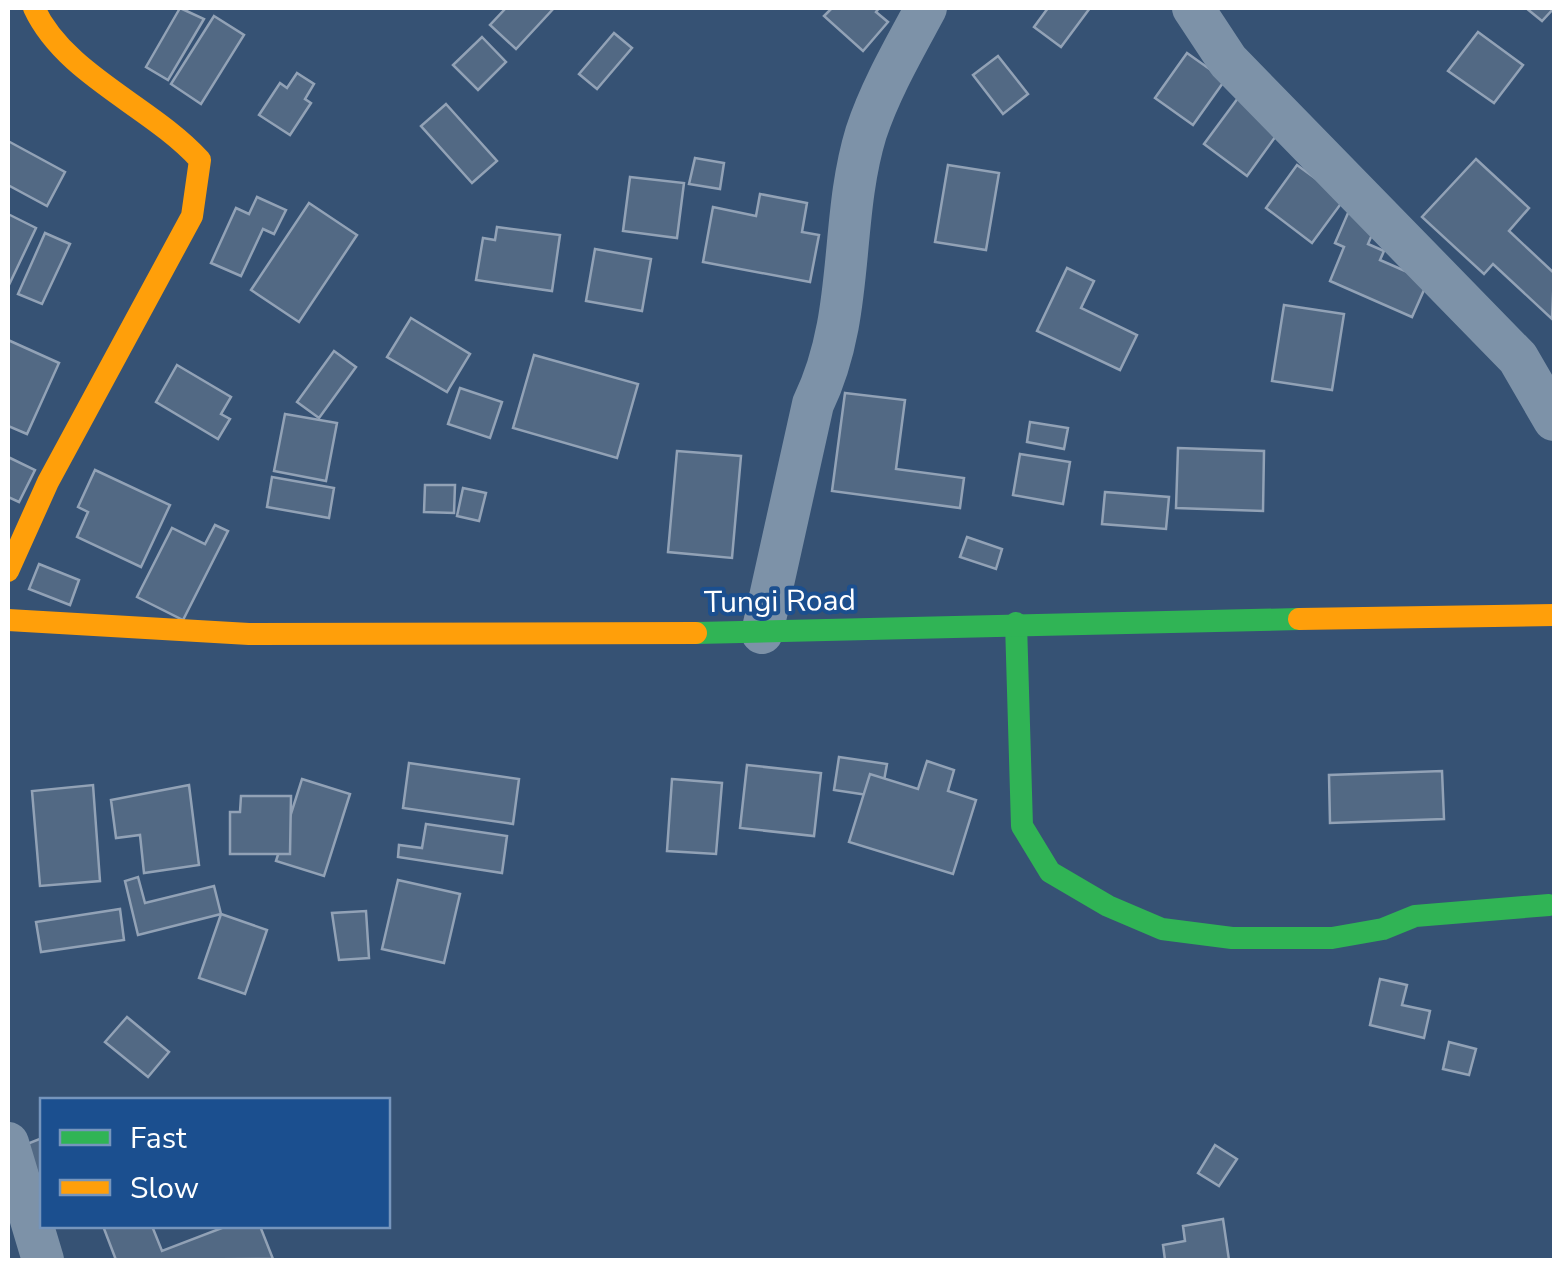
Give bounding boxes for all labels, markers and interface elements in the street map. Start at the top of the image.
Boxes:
street label: Tungi Road [704,580,856,623]
legend [40,1098,390,1228]
text: Fast [130,1118,187,1159]
text: Slow [130,1168,199,1209]

